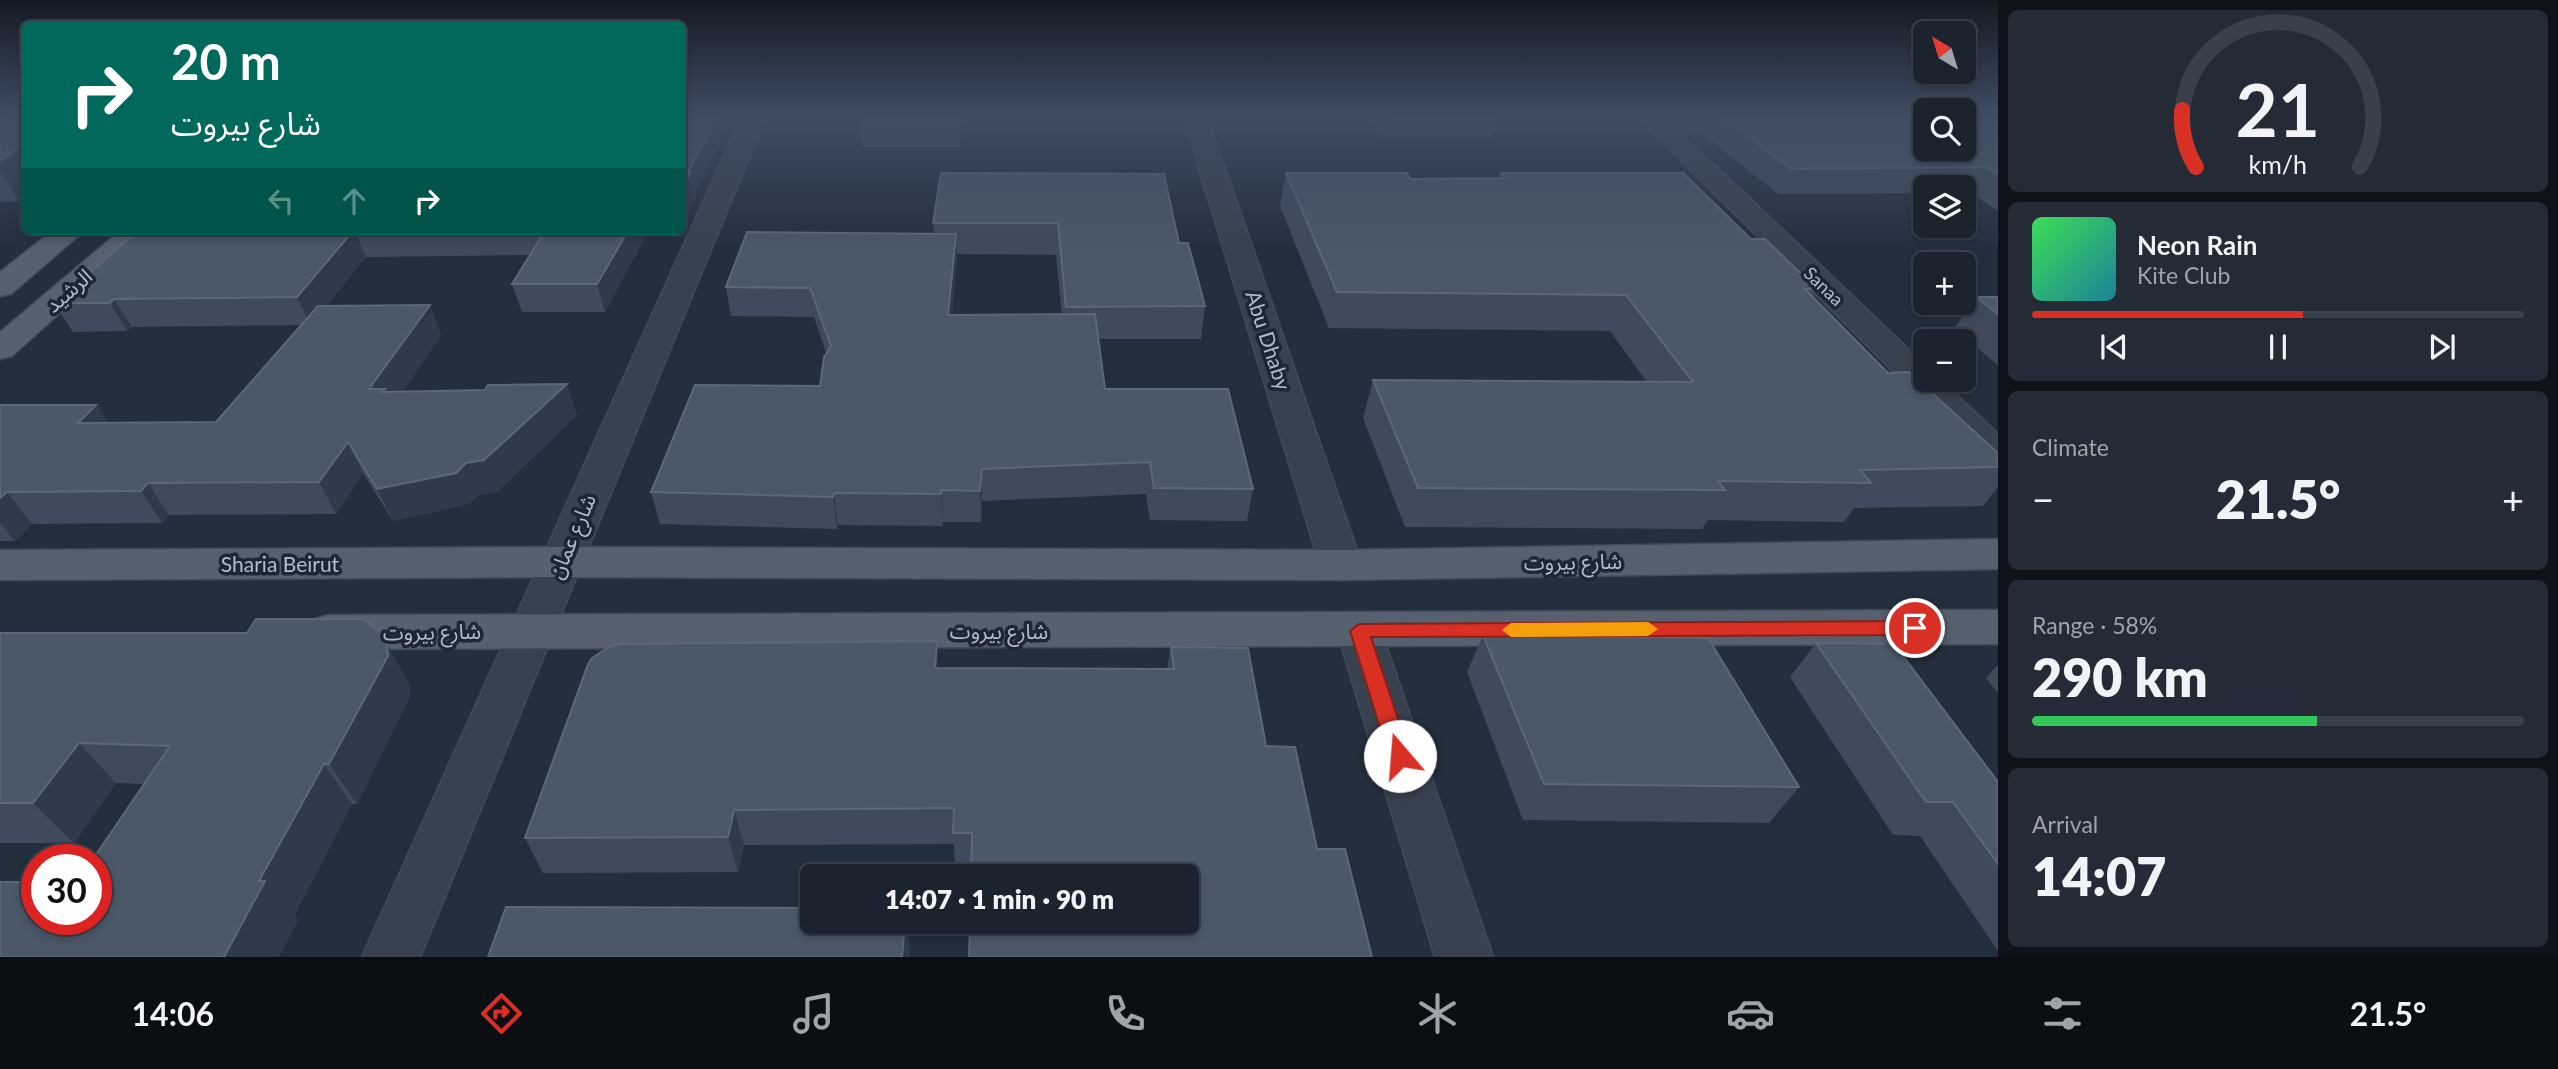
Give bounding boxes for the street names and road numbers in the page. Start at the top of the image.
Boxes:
street label: Sanaa [1800,262,1848,310]
street label: الرشيد [40,263,97,318]
street label: Abu Dhaby [1241,287,1297,393]
street label: شارع عمان [542,490,604,584]
street label: شارع بيروت [1524,548,1622,578]
street label: Sharia Beirut [221,551,340,576]
street label: شارع بيروت [383,618,481,648]
street label: شارع بيروت [950,618,1048,647]

